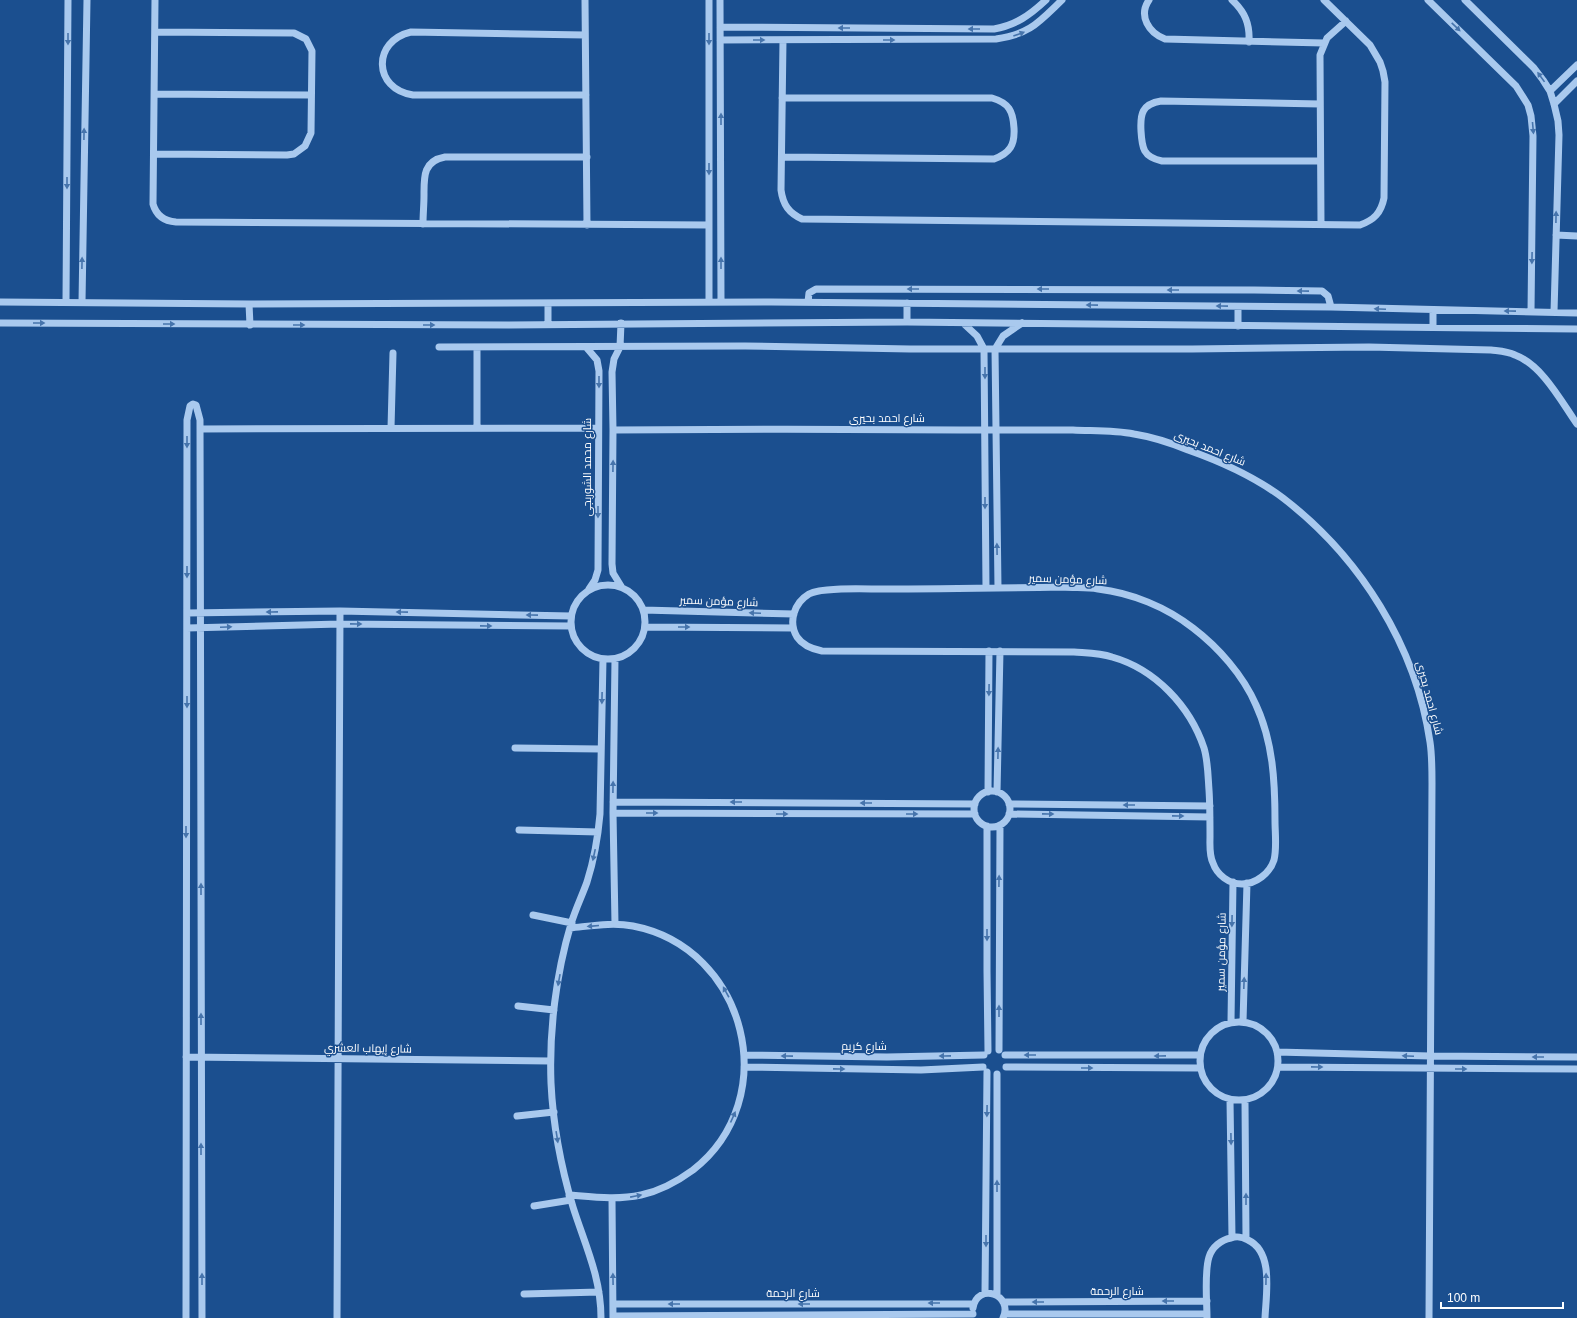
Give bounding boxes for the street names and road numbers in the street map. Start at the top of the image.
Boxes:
street label: شارع احمد بحيرى [849,412,925,426]
street label: شارع محمد الشوربجى [581,418,595,516]
street label: شارع احمد بحيرى [1172,428,1247,470]
street label: شارع مؤمن سمير [1027,572,1108,588]
street label: شارع مؤمن سمير [678,594,759,610]
street label: شارع احمد بحيرى [1412,660,1446,737]
street label: شارع مؤمن سمير [1214,913,1230,992]
street label: شارع كريم [841,1040,887,1054]
street label: شارع إيهاب العشري [324,1041,412,1058]
street label: شارع الرحمة [1090,1285,1144,1299]
street label: شارع الرحمة [766,1287,820,1301]

